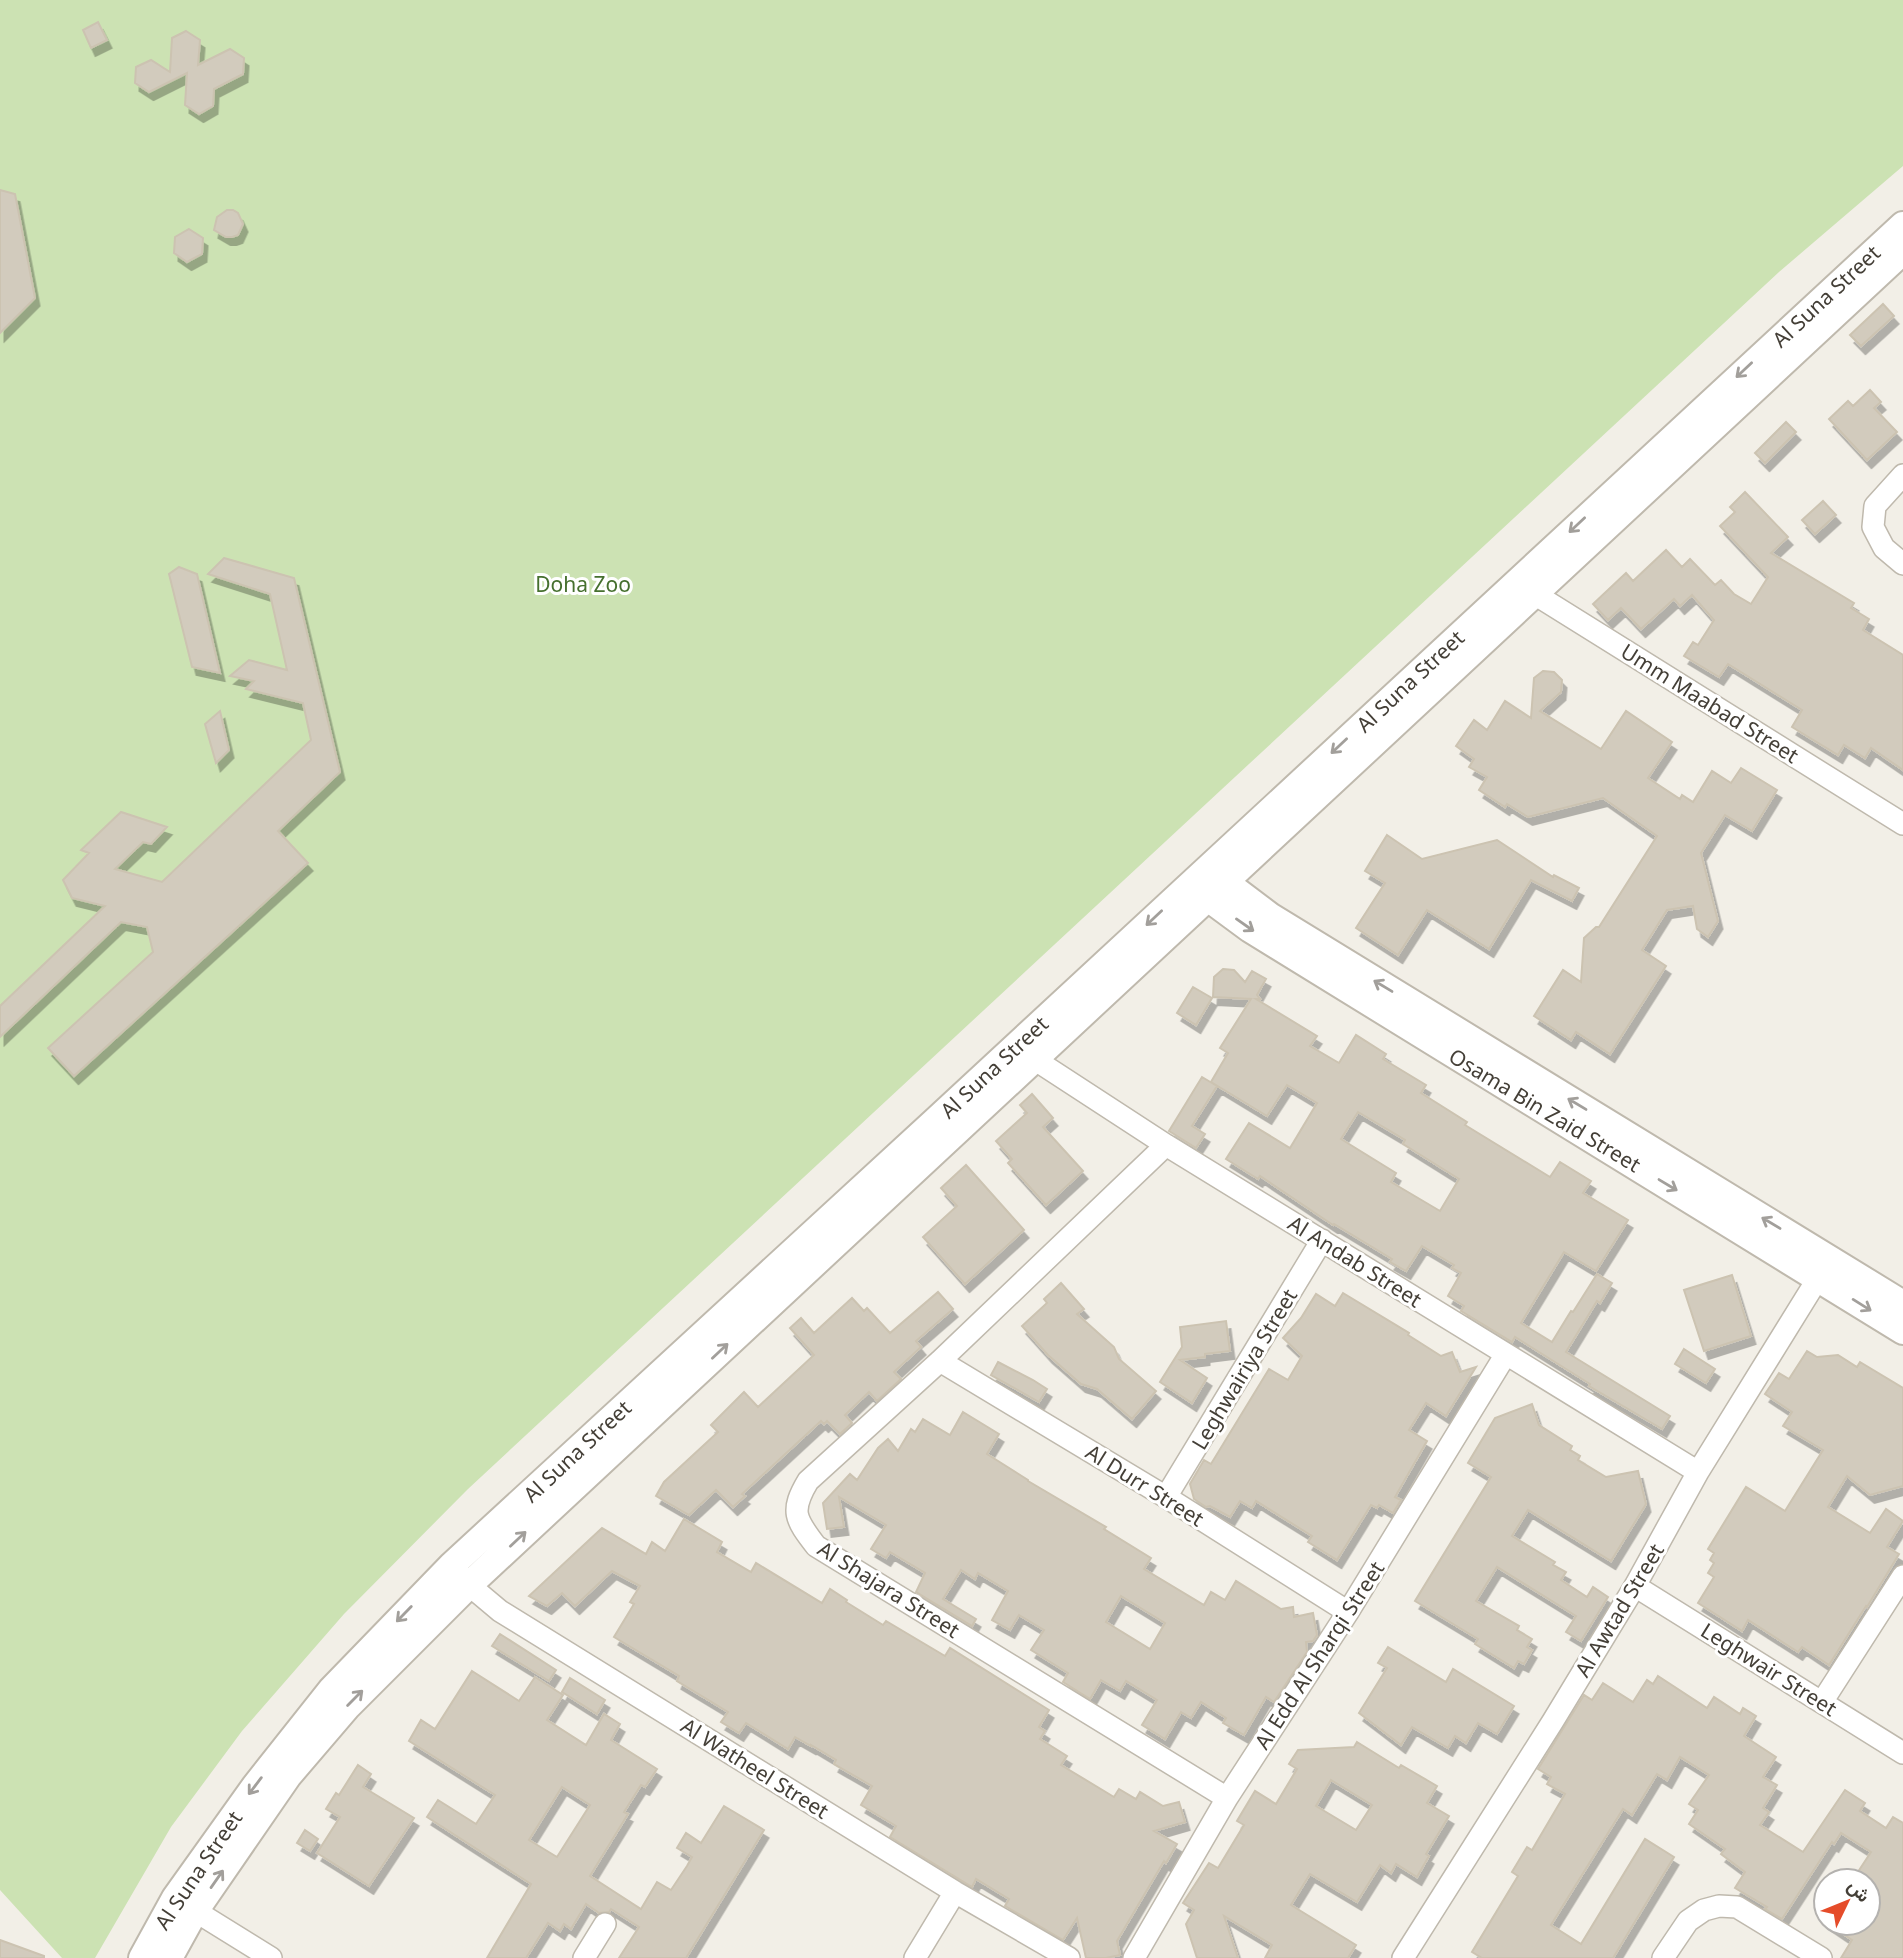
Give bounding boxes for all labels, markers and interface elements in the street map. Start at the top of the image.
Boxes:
street label: Al Suna Street [1766,239,1886,353]
one-way arrow [1736,362,1753,379]
one-way arrow [1568,517,1586,533]
park label: Doha Zoo [535,570,631,598]
street label: Al Suna Street [1350,624,1470,738]
street label: Umm Maabad Street [1616,637,1804,769]
one-way arrow [1331,738,1348,755]
one-way arrow [1146,909,1163,926]
one-way arrow [1235,918,1254,932]
one-way arrow [1373,978,1393,992]
street label: Al Suna Street [934,1010,1054,1124]
street label: Osama Bin Zaid Street [1444,1042,1646,1179]
one-way arrow [1567,1097,1587,1111]
one-way arrow [1658,1179,1678,1193]
street label: Al Andab Street [1283,1209,1427,1313]
one-way arrow [1762,1215,1782,1229]
street label: Leghwairiya Street [1185,1283,1303,1455]
one-way arrow [1852,1297,1871,1312]
one-way arrow [711,1342,728,1359]
street label: Al Suna Street [517,1394,637,1508]
street label: Al Durr Street [1081,1438,1210,1533]
one-way arrow [509,1531,527,1547]
street label: Al Shajara Street [813,1534,965,1644]
street label: Al Awtad Street [1568,1538,1670,1682]
street label: Al Edd Al Sharqi Street [1248,1555,1390,1754]
one-way arrow [396,1606,413,1623]
street label: Leghwair Street [1696,1616,1843,1722]
one-way arrow [346,1690,363,1707]
street label: Al Watheel Street [676,1711,834,1825]
one-way arrow [248,1776,263,1795]
street label: Al Suna Street [148,1805,248,1935]
north arrow [1812,1867,1882,1937]
one-way arrow [210,1870,224,1889]
text: ش [1842,1873,1877,1908]

